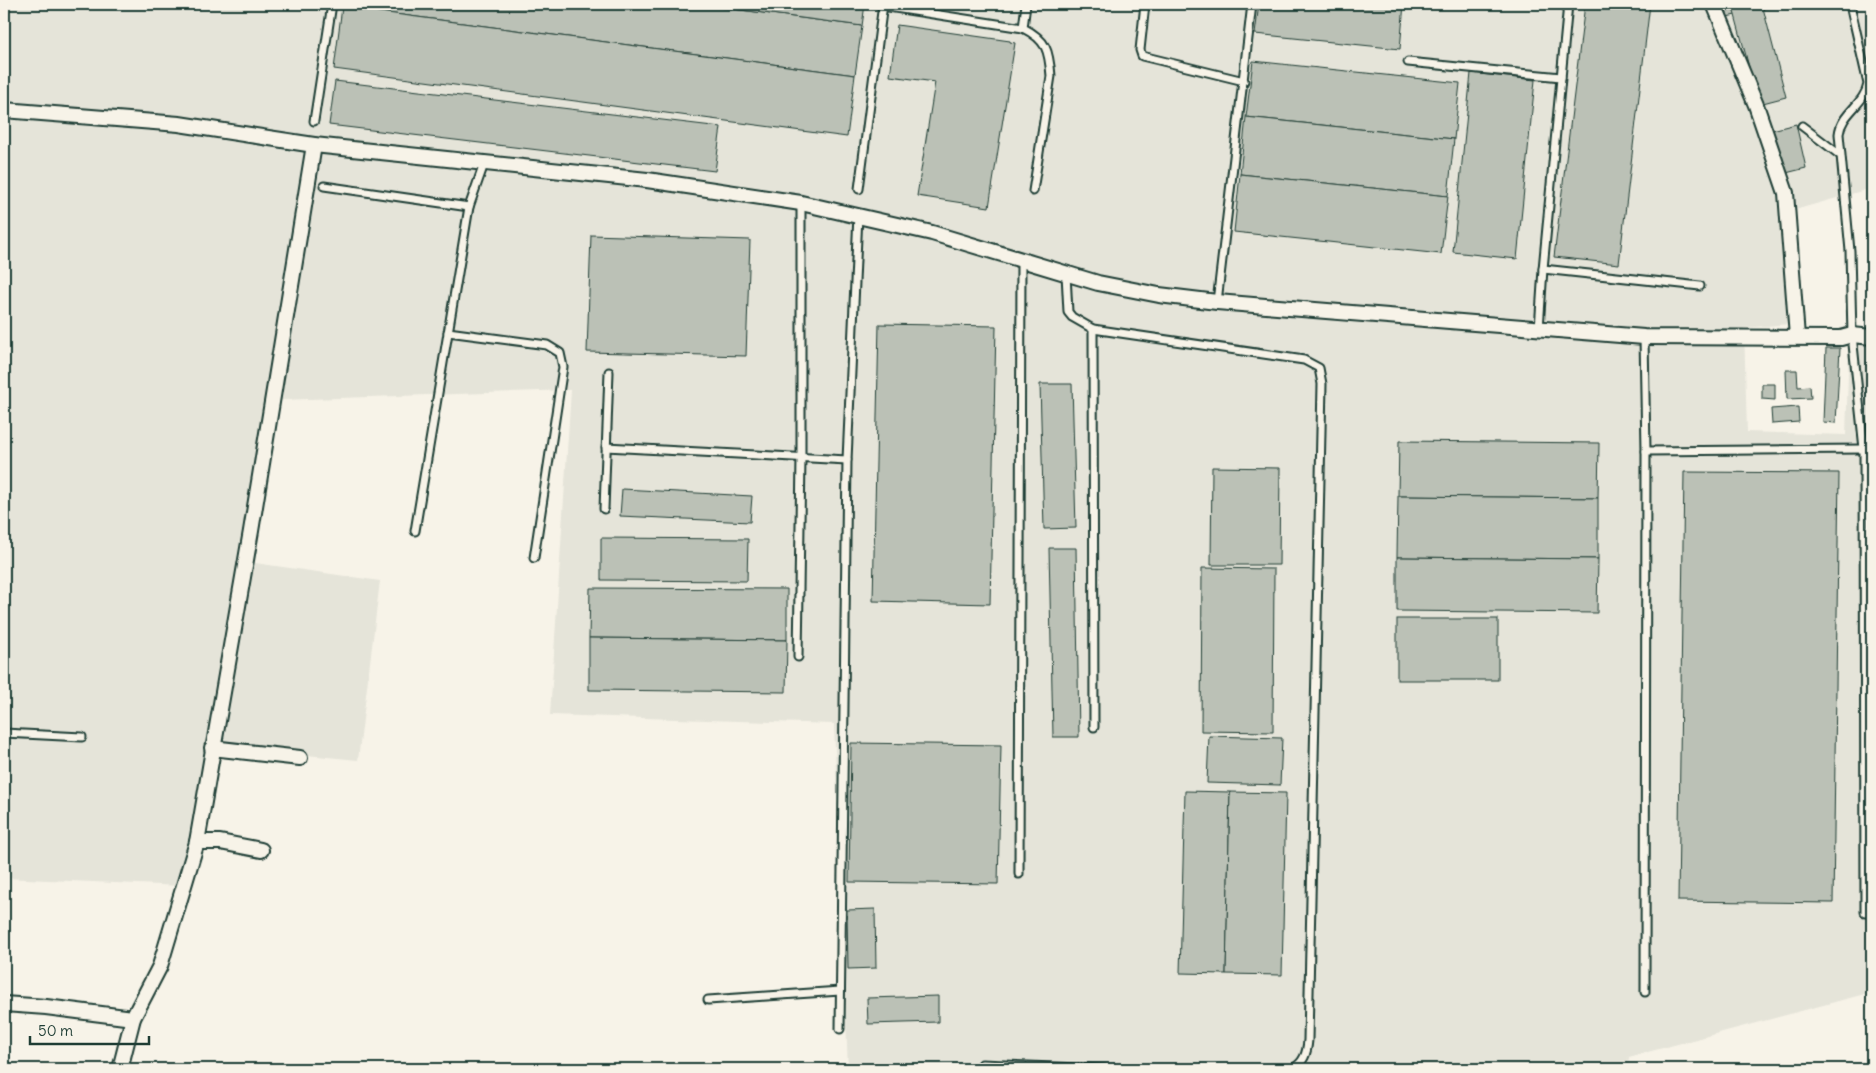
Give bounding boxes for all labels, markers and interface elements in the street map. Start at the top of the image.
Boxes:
scale bar [30,1013,149,1045]
text: 50 m [38,1021,73,1040]

